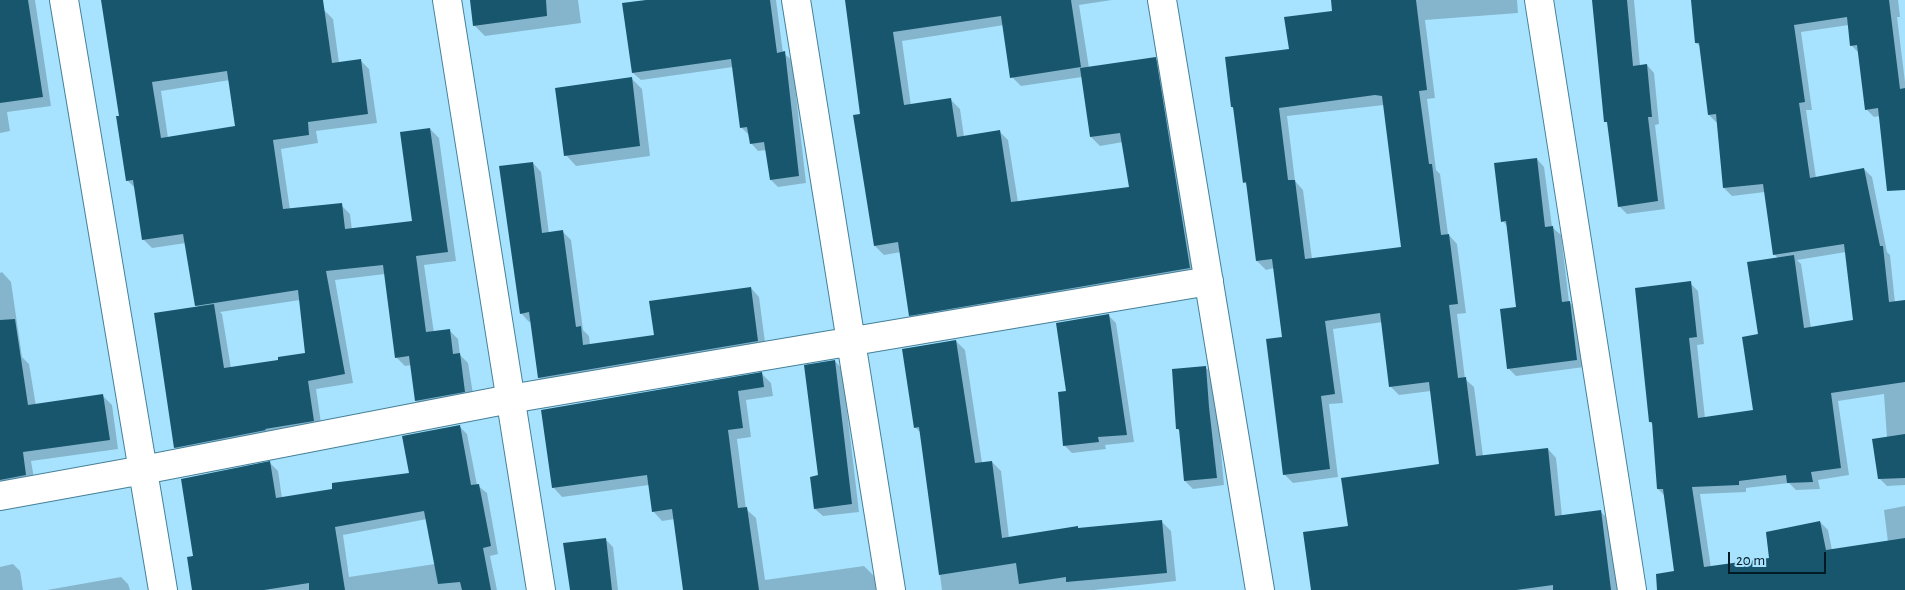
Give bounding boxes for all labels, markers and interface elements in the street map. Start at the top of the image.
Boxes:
scale bar [1730,542,1828,574]
text: 20 m [1736,553,1765,568]

